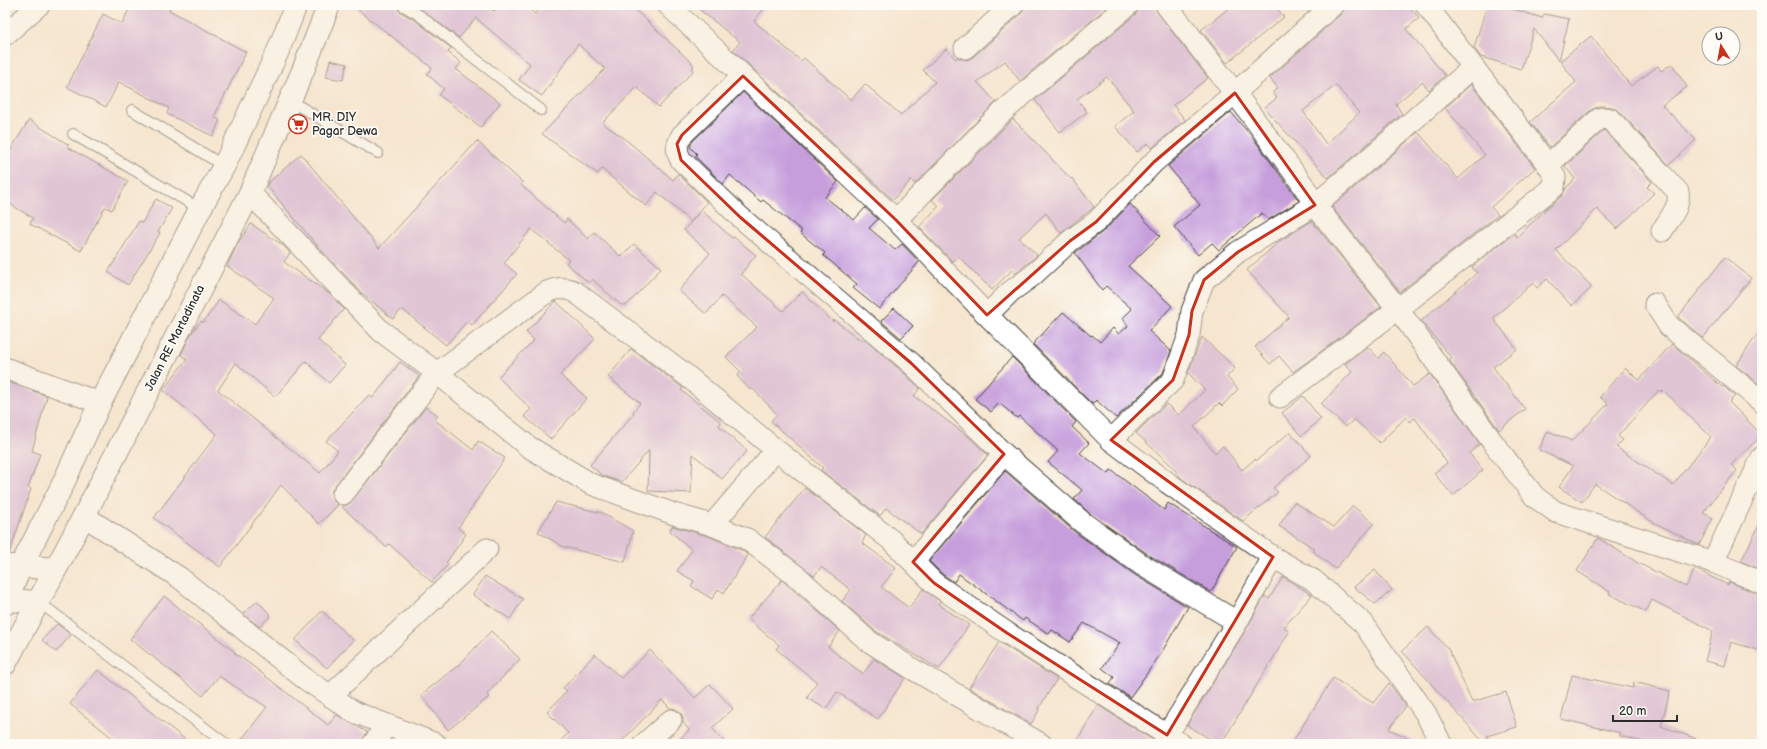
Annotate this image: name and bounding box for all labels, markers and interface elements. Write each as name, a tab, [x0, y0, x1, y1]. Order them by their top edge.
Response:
north arrow	[1701, 26, 1741, 66]
text: U	[1714, 30, 1724, 44]
place label: MR. DIY Pagar Dewa	[312, 110, 378, 139]
supermarket icon: MR. DIY Pagar Dewa	[287, 113, 309, 135]
street label: Jalan RE Martadinata	[142, 282, 208, 394]
scale bar	[1613, 697, 1677, 723]
text: 20 m	[1619, 704, 1646, 719]

